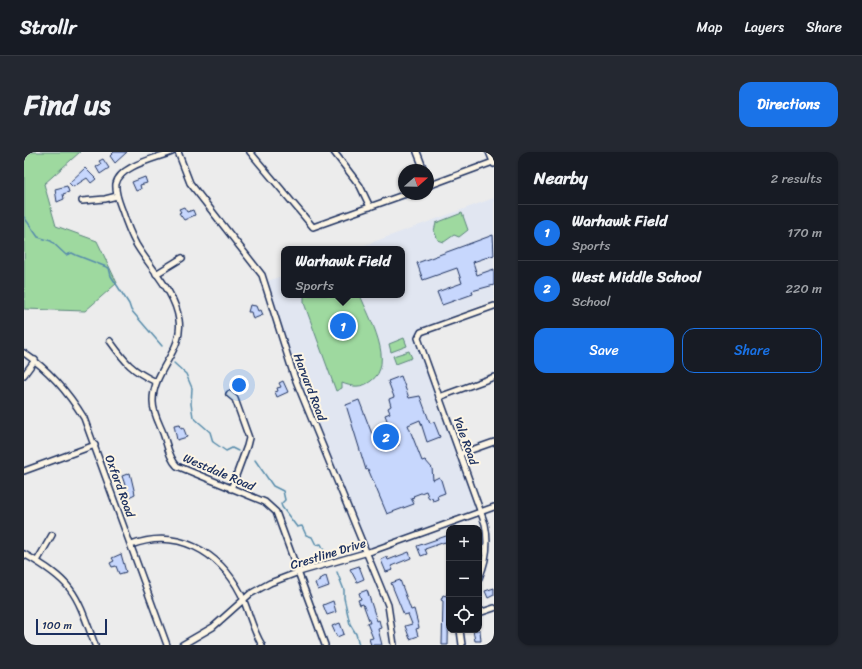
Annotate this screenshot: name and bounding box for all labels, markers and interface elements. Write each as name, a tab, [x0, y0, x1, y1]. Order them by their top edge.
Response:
text: Strollr	[20, 11, 76, 44]
text: Map	[697, 15, 722, 40]
text: Layers	[744, 15, 784, 40]
text: Share	[806, 15, 842, 40]
text: Find us	[24, 80, 111, 129]
button: Directions	[739, 82, 838, 127]
text: Nearby	[534, 163, 588, 193]
north arrow	[398, 164, 434, 200]
text: 2 results	[771, 167, 822, 190]
text: Warhawk Field	[572, 208, 667, 234]
text: 1	[544, 221, 550, 244]
text: 170 m	[787, 221, 822, 244]
text: Sports	[572, 234, 610, 257]
popup	[281, 246, 405, 298]
text: Warhawk Field	[295, 248, 391, 274]
text: West Middle School	[572, 264, 701, 290]
text: Sports	[295, 274, 334, 297]
text: 2	[543, 277, 551, 300]
text: 220 m	[785, 277, 822, 300]
text: School	[572, 290, 610, 313]
pin: 1	[330, 311, 356, 341]
button: Save	[534, 328, 674, 373]
button: Share	[682, 328, 822, 373]
street label: Harvard Road	[287, 350, 333, 425]
your location	[229, 375, 249, 395]
street label: Yale Road	[447, 414, 485, 469]
pin: 2	[373, 422, 399, 452]
street label: Westdale Road	[179, 447, 259, 497]
street label: Oxford Road	[98, 452, 142, 521]
map controls	[446, 525, 482, 633]
button: +	[446, 525, 482, 561]
street label: Crestline Drive	[287, 532, 369, 576]
button: −	[446, 561, 482, 597]
button: locate	[446, 597, 482, 633]
text: 100 m	[42, 616, 72, 635]
scale bar	[36, 617, 107, 636]

